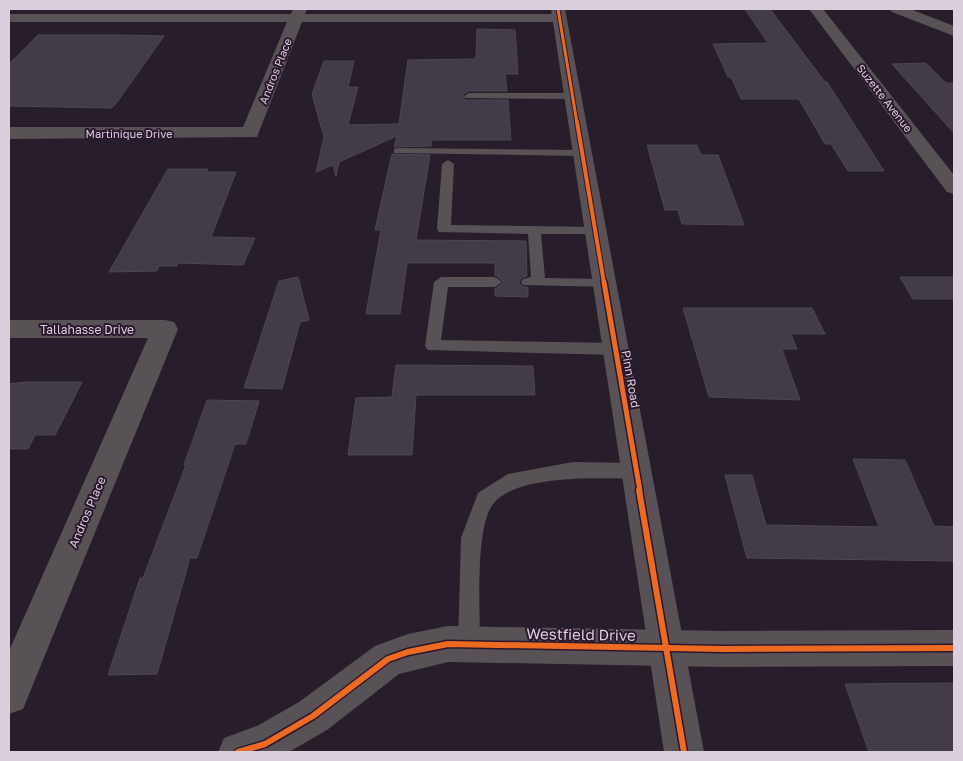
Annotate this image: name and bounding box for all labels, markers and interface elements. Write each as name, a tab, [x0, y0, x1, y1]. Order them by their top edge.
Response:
street label: Andros Place	[256, 36, 294, 106]
street label: Suzette Avenue	[855, 62, 915, 134]
street label: Martinique Drive	[85, 127, 173, 140]
street label: Tallahasse Drive	[40, 322, 134, 337]
street label: Pinn Road	[619, 349, 643, 409]
street label: Andros Place	[65, 474, 109, 550]
street label: Westfield Drive	[526, 624, 636, 644]

